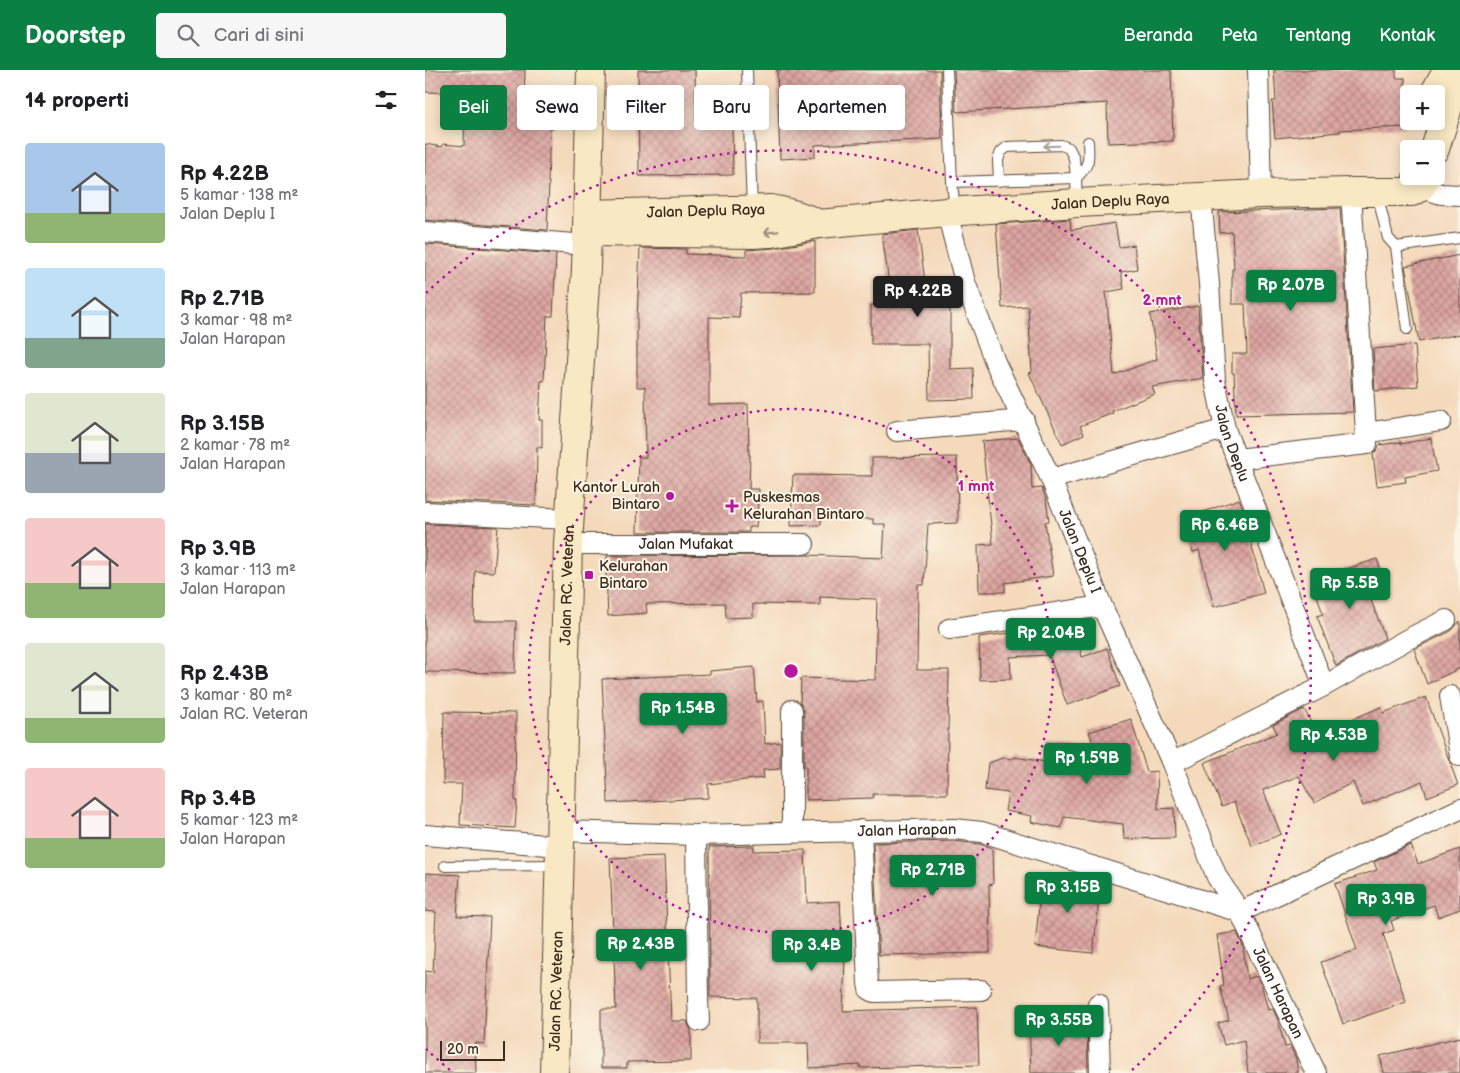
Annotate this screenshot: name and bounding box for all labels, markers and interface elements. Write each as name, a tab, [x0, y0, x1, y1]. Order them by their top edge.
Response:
search box	[156, 13, 506, 58]
text: Doorstep	[25, 21, 126, 50]
icon: search	[174, 21, 202, 49]
text: Cari di sini	[214, 24, 304, 47]
text: Beranda	[1123, 25, 1193, 46]
text: Peta	[1221, 25, 1258, 46]
text: Tentang	[1286, 25, 1351, 46]
text: Kontak	[1379, 25, 1435, 46]
chip: Beli	[440, 85, 507, 130]
chip: Sewa	[517, 85, 597, 130]
chip: Filter	[607, 85, 684, 130]
chip: Baru	[694, 85, 769, 130]
chip: Apartemen	[779, 85, 905, 130]
map controls	[1400, 85, 1445, 185]
button: +	[1400, 85, 1445, 130]
icon: filters	[372, 86, 400, 114]
text: 14 properti	[25, 88, 129, 113]
button: −	[1400, 140, 1445, 185]
one-way arrow	[1044, 141, 1060, 150]
text: Rp 4.22B	[180, 161, 269, 186]
icon: home	[65, 163, 125, 223]
text: 5 kamar · 138 m²	[180, 186, 298, 205]
street label: Jalan Deplu Raya	[1050, 189, 1170, 215]
street label: Jalan Deplu Raya	[646, 200, 765, 222]
text: Jalan Deplu I	[180, 205, 275, 224]
one-way arrow	[764, 227, 780, 237]
pin: Rp 2.07B	[1239, 270, 1343, 312]
pin: Rp 4.22B	[866, 276, 970, 318]
text: Rp 2.07B	[1257, 276, 1325, 295]
text: Rp 4.22B	[884, 282, 952, 301]
text: Rp 2.71B	[180, 286, 265, 311]
icon: home	[65, 288, 125, 348]
text: 2 mnt	[1142, 291, 1182, 310]
text: 3 kamar · 98 m²	[180, 311, 292, 330]
text: Jalan Harapan	[180, 330, 286, 349]
street label: Jalan Deplu	[1210, 403, 1253, 485]
text: Rp 3.15B	[180, 411, 265, 436]
icon: home	[65, 413, 125, 473]
text: 2 kamar · 78 m²	[180, 436, 290, 455]
text: Jalan Harapan	[180, 455, 286, 474]
text: 1 mnt	[958, 477, 994, 496]
place label: Kantor Lurah Bintaro	[573, 478, 660, 514]
place label: Puskesmas Kelurahan Bintaro	[743, 488, 865, 524]
marker: Kantor Lurah Bintaro	[664, 490, 676, 502]
marker: Puskesmas Kelurahan Bintaro	[725, 499, 739, 513]
street label: Jalan Deplu I	[1054, 506, 1105, 596]
pin: Rp 6.46B	[1173, 510, 1277, 552]
text: Rp 6.46B	[1191, 516, 1259, 535]
street label: Jalan RC. Veteran	[556, 525, 579, 646]
street label: Jalan Mufakat	[639, 535, 734, 554]
text: Rp 3.9B	[180, 536, 256, 561]
icon: home	[65, 538, 125, 598]
place label: Kelurahan Bintaro	[599, 557, 668, 593]
text: 3 kamar · 113 m²	[180, 561, 296, 580]
pin: Rp 5.5B	[1304, 568, 1396, 610]
marker: Kelurahan Bintaro	[583, 569, 595, 581]
text: Rp 5.5B	[1321, 574, 1379, 593]
text: Jalan Harapan	[180, 580, 286, 599]
pin: Rp 2.04B	[999, 618, 1103, 660]
text: Rp 2.04B	[1017, 624, 1085, 643]
text: Rp 2.43B	[180, 661, 269, 686]
centre of rings	[782, 662, 800, 680]
icon: home	[65, 663, 125, 723]
text: 3 kamar · 80 m²	[180, 686, 292, 705]
pin: Rp 1.54B	[631, 692, 735, 735]
text: Rp 1.54B	[651, 699, 715, 718]
text: Jalan RC. Veteran	[180, 705, 308, 724]
pin: Rp 4.53B	[1282, 720, 1386, 762]
text: Rp 4.53B	[1300, 726, 1368, 745]
pin: Rp 1.59B	[1035, 742, 1139, 785]
text: Rp 1.59B	[1055, 749, 1119, 768]
text: Rp 3.4B	[180, 786, 256, 811]
icon: home	[65, 788, 125, 848]
text: 5 kamar · 123 m²	[180, 811, 298, 830]
street label: Jalan Harapan	[857, 820, 957, 841]
text: Jalan Harapan	[180, 830, 286, 849]
pin: Rp 2.71B	[881, 854, 985, 897]
text: Rp 2.71B	[901, 861, 965, 880]
pin: Rp 3.15B	[1016, 872, 1120, 914]
text: Rp 3.15B	[1036, 878, 1100, 897]
pin: Rp 3.9B	[1340, 884, 1432, 926]
text: Rp 3.9B	[1357, 890, 1415, 909]
pin: Rp 2.43B	[589, 928, 693, 971]
pin: Rp 3.4B	[766, 930, 858, 972]
street label: Jalan RC. Veteran	[546, 931, 568, 1051]
text: Rp 2.43B	[607, 935, 675, 954]
text: Rp 3.4B	[783, 936, 841, 955]
street label: Jalan Harapan	[1248, 944, 1307, 1042]
pin: Rp 3.55B	[1007, 1004, 1111, 1047]
text: Rp 3.55B	[1025, 1011, 1093, 1030]
scale bar	[440, 1038, 505, 1061]
text: 20 m	[447, 1041, 479, 1058]

